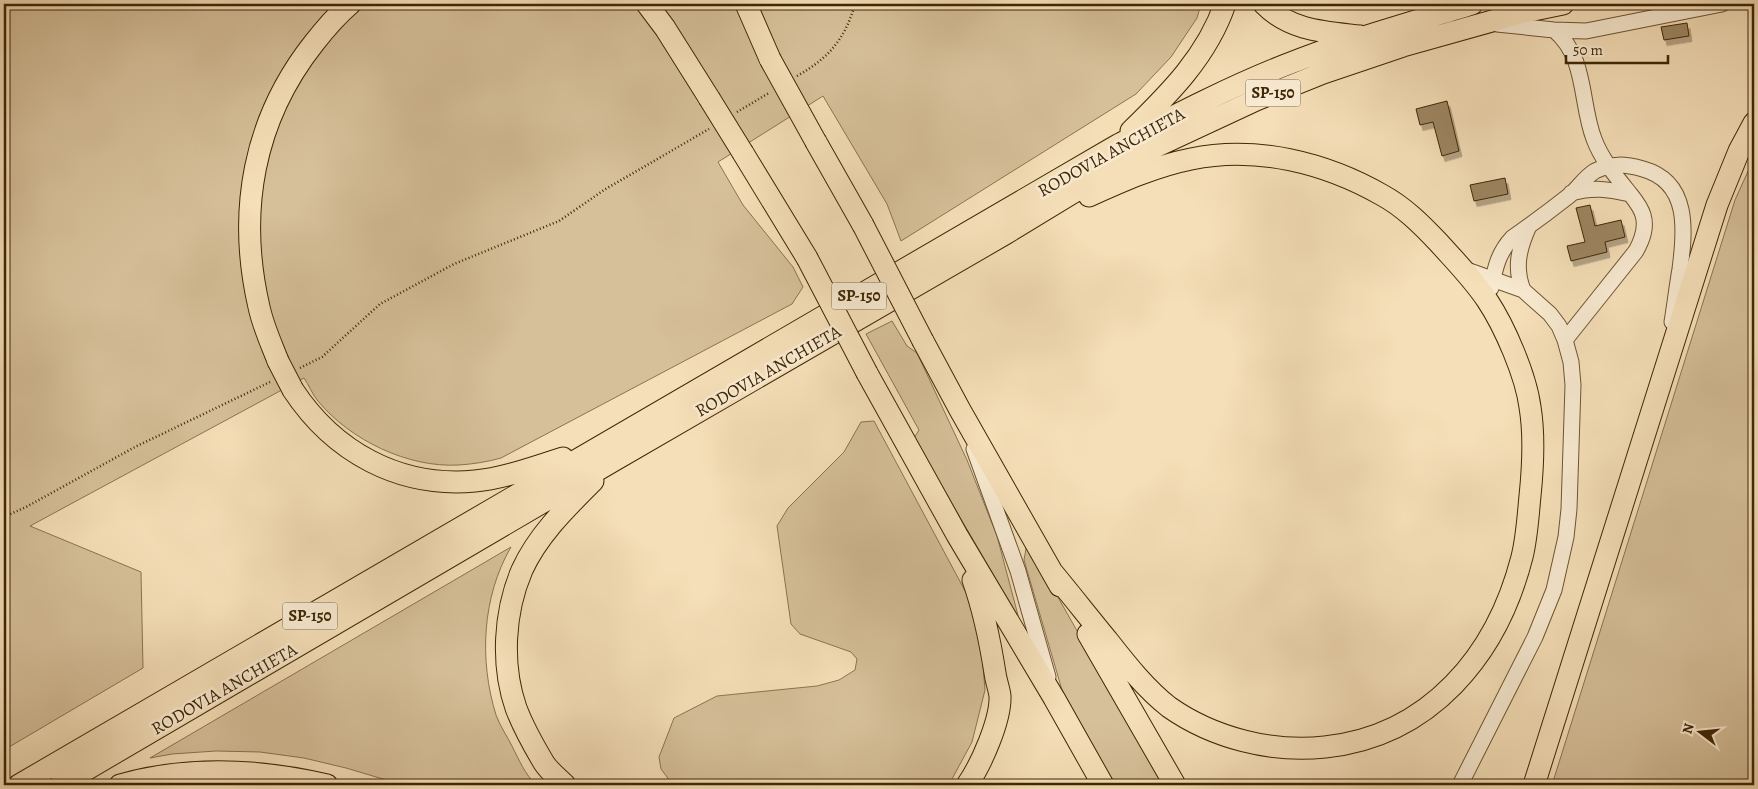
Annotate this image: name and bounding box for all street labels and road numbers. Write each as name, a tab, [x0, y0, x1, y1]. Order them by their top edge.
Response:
road number: SP-150	[1246, 80, 1300, 106]
street label: RODOVIA ANCHIETA	[1033, 101, 1189, 202]
road number: SP-150	[832, 282, 886, 310]
street label: RODOVIA ANCHIETA	[691, 319, 846, 423]
road number: SP-150	[282, 602, 338, 630]
street label: RODOVIA ANCHIETA	[147, 637, 302, 741]

